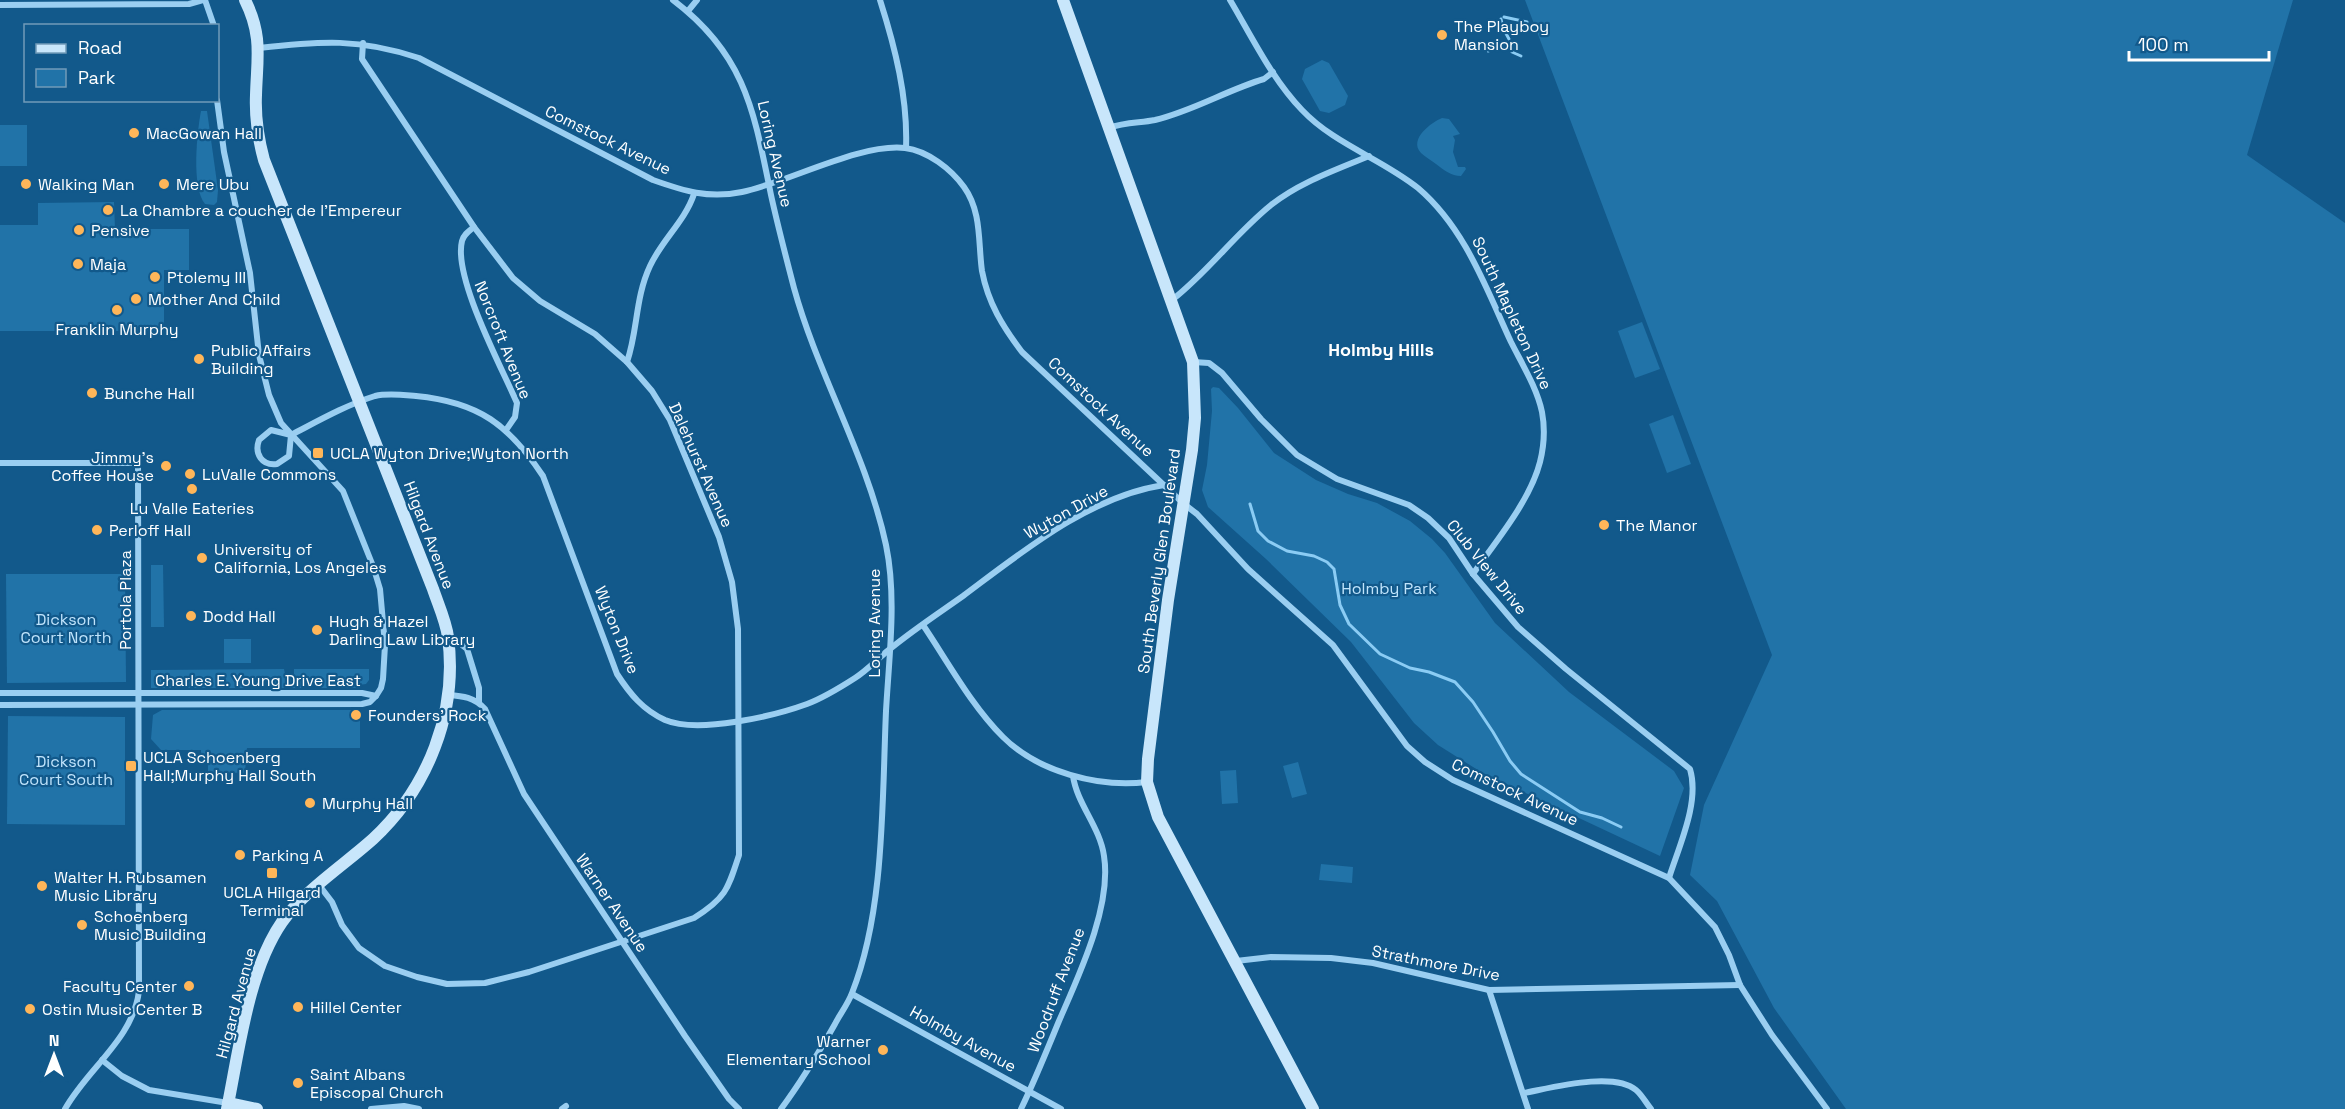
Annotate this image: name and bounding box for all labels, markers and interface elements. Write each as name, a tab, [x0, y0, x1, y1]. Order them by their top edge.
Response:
place label: The Playboy Mansion	[1454, 16, 1549, 55]
legend	[24, 24, 219, 102]
scale bar	[2129, 24, 2268, 62]
marker: The Playboy Mansion	[1435, 28, 1449, 42]
text: 100 m	[2138, 33, 2189, 56]
text: Road	[78, 36, 122, 59]
text: Park	[78, 66, 116, 89]
street label: Loring Avenue	[753, 99, 797, 209]
street label: Comstock Avenue	[542, 100, 674, 180]
place label: MacGowan Hall	[146, 123, 262, 144]
marker: MacGowan Hall	[127, 126, 141, 140]
place label: Walking Man	[38, 174, 135, 195]
place label: Mere Ubu	[176, 174, 249, 195]
marker: Walking Man	[19, 177, 33, 191]
marker: Mere Ubu	[157, 177, 171, 191]
place label: La Chambre a coucher de l'Empereur	[120, 200, 402, 221]
marker: La Chambre a coucher de l'Empereur	[101, 203, 115, 217]
place label: Pensive	[91, 220, 150, 241]
marker: Pensive	[72, 223, 86, 237]
street label: South Mapleton Drive	[1467, 233, 1557, 393]
place label: Maja	[90, 254, 126, 275]
marker: Maja	[71, 257, 85, 271]
place label: Ptolemy III	[167, 267, 246, 288]
marker: Ptolemy III	[148, 270, 162, 284]
street label: Norcroft Avenue	[470, 278, 536, 402]
place label: Mother And Child	[148, 289, 281, 310]
marker: Mother And Child	[129, 292, 143, 306]
marker: Franklin Murphy	[110, 303, 124, 317]
place label: Franklin Murphy	[55, 319, 179, 340]
district label: Holmby Hills	[1328, 338, 1434, 361]
place label: Public Affairs Building	[211, 340, 311, 379]
marker: Public Affairs Building	[192, 352, 206, 366]
street label: Comstock Avenue	[1043, 352, 1159, 462]
place label: Bunche Hall	[104, 383, 195, 404]
marker: Bunche Hall	[85, 386, 99, 400]
street label: Dalehurst Avenue	[664, 399, 738, 531]
place label: UCLA Wyton Drive;Wyton North	[330, 443, 569, 464]
marker: UCLA Wyton Drive;Wyton North	[311, 446, 325, 460]
place label: Jimmy's Coffee House	[51, 447, 154, 486]
street label: South Beverly Glen Boulevard	[1133, 447, 1185, 675]
marker: Jimmy's Coffee House	[159, 459, 173, 473]
place label: LuValle Commons	[202, 464, 336, 485]
marker: LuValle Commons	[183, 467, 197, 481]
street label: Hilgard Avenue	[399, 478, 459, 592]
street label: Wyton Drive	[1020, 480, 1112, 544]
marker: Lu Valle Eateries	[185, 482, 199, 496]
place label: Lu Valle Eateries	[130, 498, 254, 519]
street label: Club View Drive	[1442, 515, 1532, 619]
place label: The Manor	[1616, 515, 1698, 536]
marker: The Manor	[1597, 518, 1611, 532]
place label: Perloff Hall	[109, 520, 191, 541]
marker: Perloff Hall	[90, 523, 104, 537]
place label: University of California, Los Angeles	[214, 539, 387, 578]
street label: Portola Plaza	[115, 550, 136, 650]
marker: University of California, Los Angeles	[195, 551, 209, 565]
street label: Loring Avenue	[864, 568, 885, 678]
park label: Holmby Park	[1341, 578, 1437, 599]
street label: Wyton Drive	[590, 583, 644, 677]
place label: Dodd Hall	[203, 606, 276, 627]
park label: Dickson Court North	[20, 609, 112, 648]
marker: Dodd Hall	[184, 609, 198, 623]
place label: Hugh & Hazel Darling Law Library	[329, 611, 475, 650]
marker: Hugh & Hazel Darling Law Library	[310, 623, 324, 637]
street label: Charles E. Young Drive East	[155, 670, 361, 691]
place label: Founders' Rock	[368, 705, 487, 726]
marker: Founders' Rock	[349, 708, 363, 722]
place label: UCLA Schoenberg Hall;Murphy Hall South	[143, 747, 316, 786]
park label: Dickson Court South	[19, 751, 113, 790]
street label: Comstock Avenue	[1448, 753, 1582, 831]
marker: UCLA Schoenberg Hall;Murphy Hall South	[124, 759, 138, 773]
place label: Murphy Hall	[322, 793, 413, 814]
marker: Murphy Hall	[303, 796, 317, 810]
place label: Parking A	[252, 845, 323, 866]
marker: Parking A	[233, 848, 247, 862]
street label: Warner Avenue	[571, 850, 653, 956]
marker: UCLA Hilgard Terminal	[265, 866, 279, 880]
place label: Walter H. Rubsamen Music Library	[54, 867, 207, 906]
marker: Walter H. Rubsamen Music Library	[35, 879, 49, 893]
place label: UCLA Hilgard Terminal	[223, 882, 321, 921]
place label: Schoenberg Music Building	[94, 906, 206, 945]
marker: Schoenberg Music Building	[75, 918, 89, 932]
street label: Woodruff Avenue	[1022, 924, 1090, 1056]
street label: Strathmore Drive	[1370, 940, 1502, 986]
street label: Hilgard Avenue	[211, 945, 261, 1061]
place label: Faculty Center	[63, 976, 177, 997]
marker: Faculty Center	[182, 979, 196, 993]
place label: Hillel Center	[310, 997, 402, 1018]
place label: Ostin Music Center B	[42, 999, 202, 1020]
marker: Hillel Center	[291, 1000, 305, 1014]
street label: Holmby Avenue	[906, 1001, 1020, 1077]
marker: Ostin Music Center B	[23, 1002, 37, 1016]
north arrow	[24, 1025, 84, 1085]
text: N	[49, 1030, 59, 1051]
place label: Warner Elementary School	[726, 1031, 871, 1070]
marker: Warner Elementary School	[876, 1043, 890, 1057]
place label: Saint Albans Episcopal Church	[310, 1064, 444, 1103]
marker: Saint Albans Episcopal Church	[291, 1076, 305, 1090]

